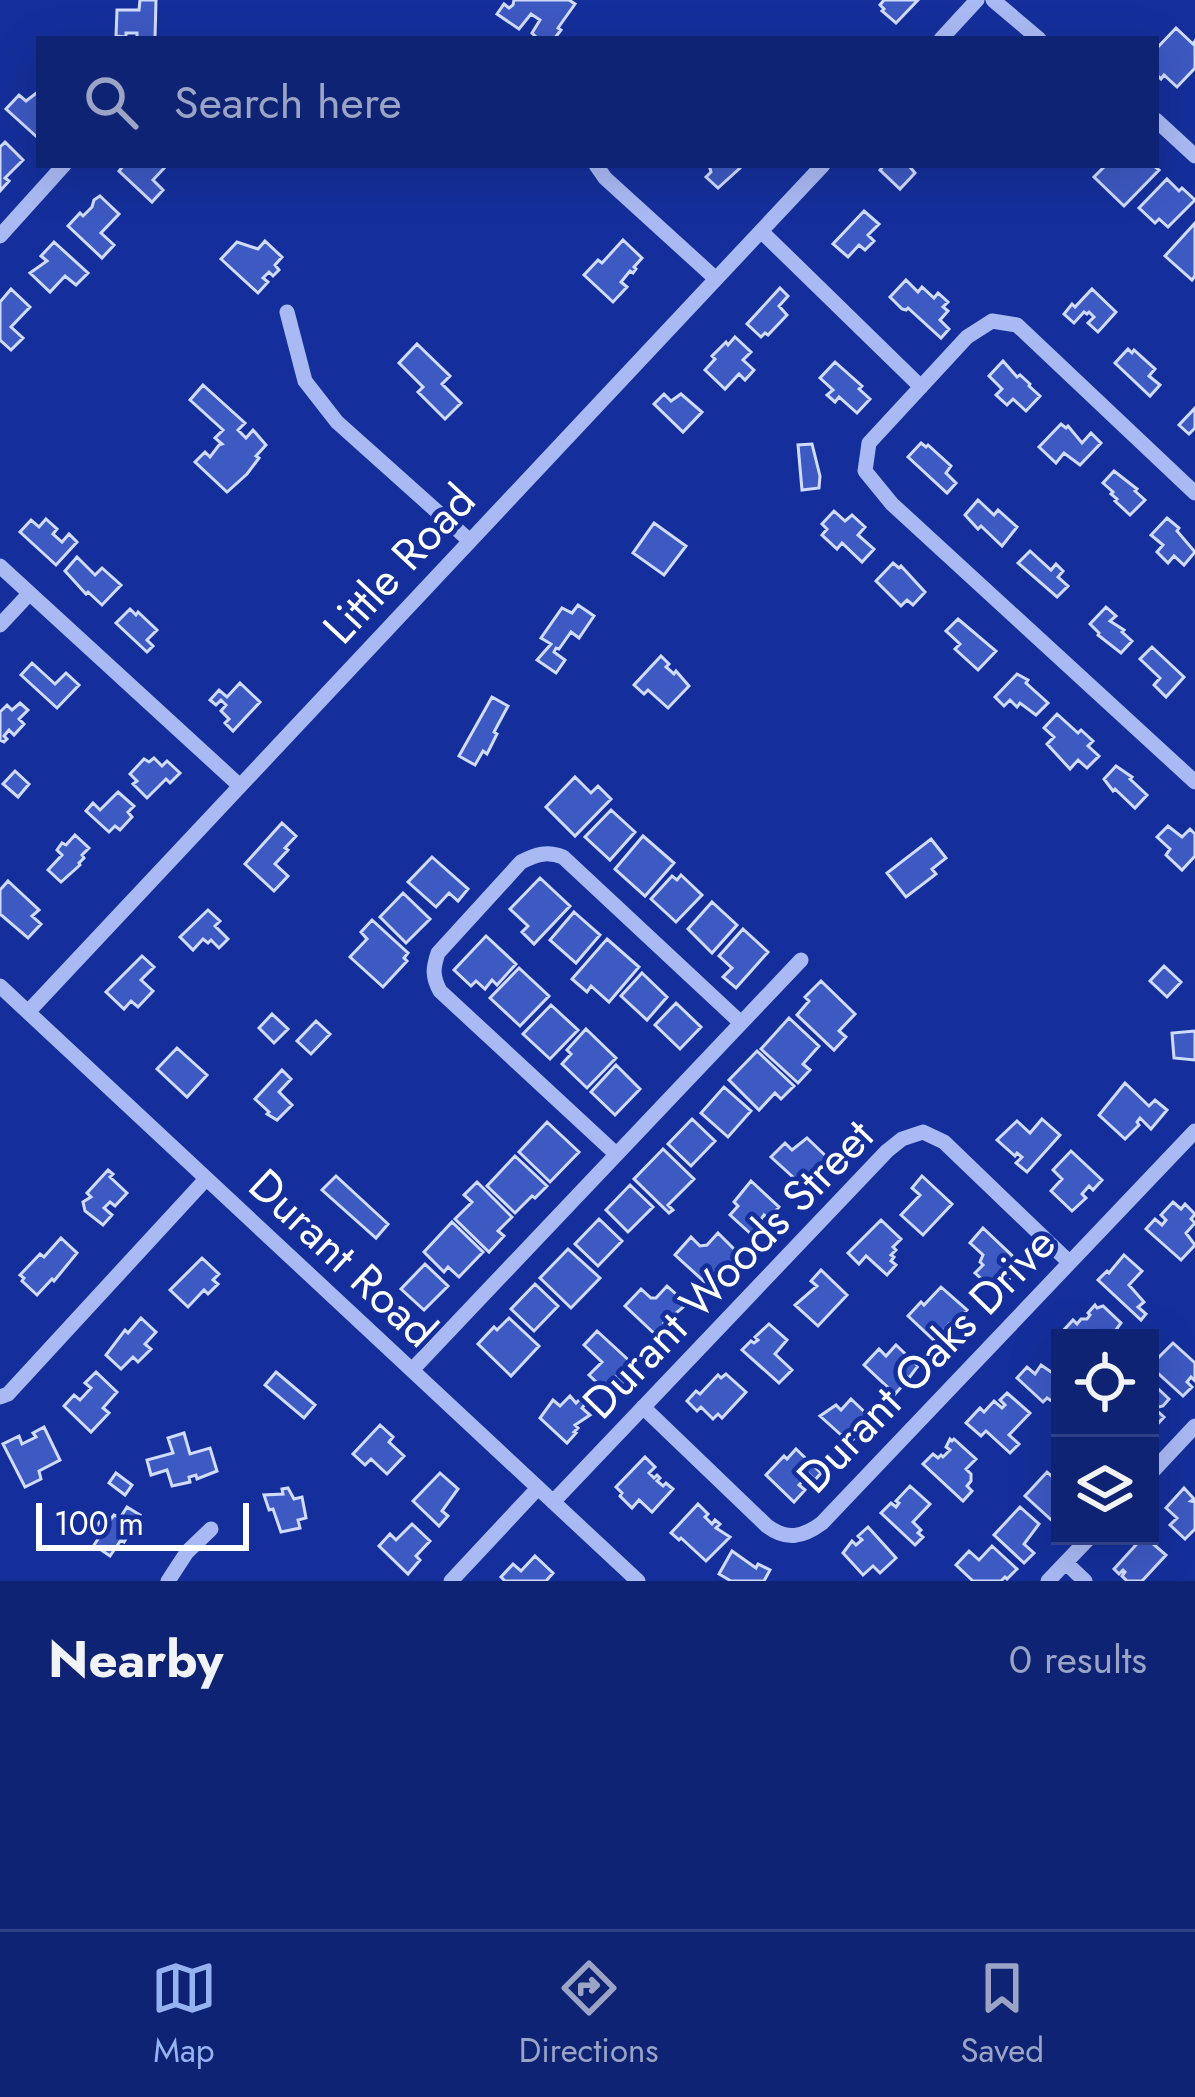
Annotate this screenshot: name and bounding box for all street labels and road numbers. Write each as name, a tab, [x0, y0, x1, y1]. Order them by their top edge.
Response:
street label: Little Road	[308, 470, 490, 658]
street label: Durant Woods Street	[568, 1105, 888, 1433]
street label: Durant Road	[234, 1154, 452, 1362]
street label: Durant Oaks Drive	[782, 1212, 1070, 1508]

